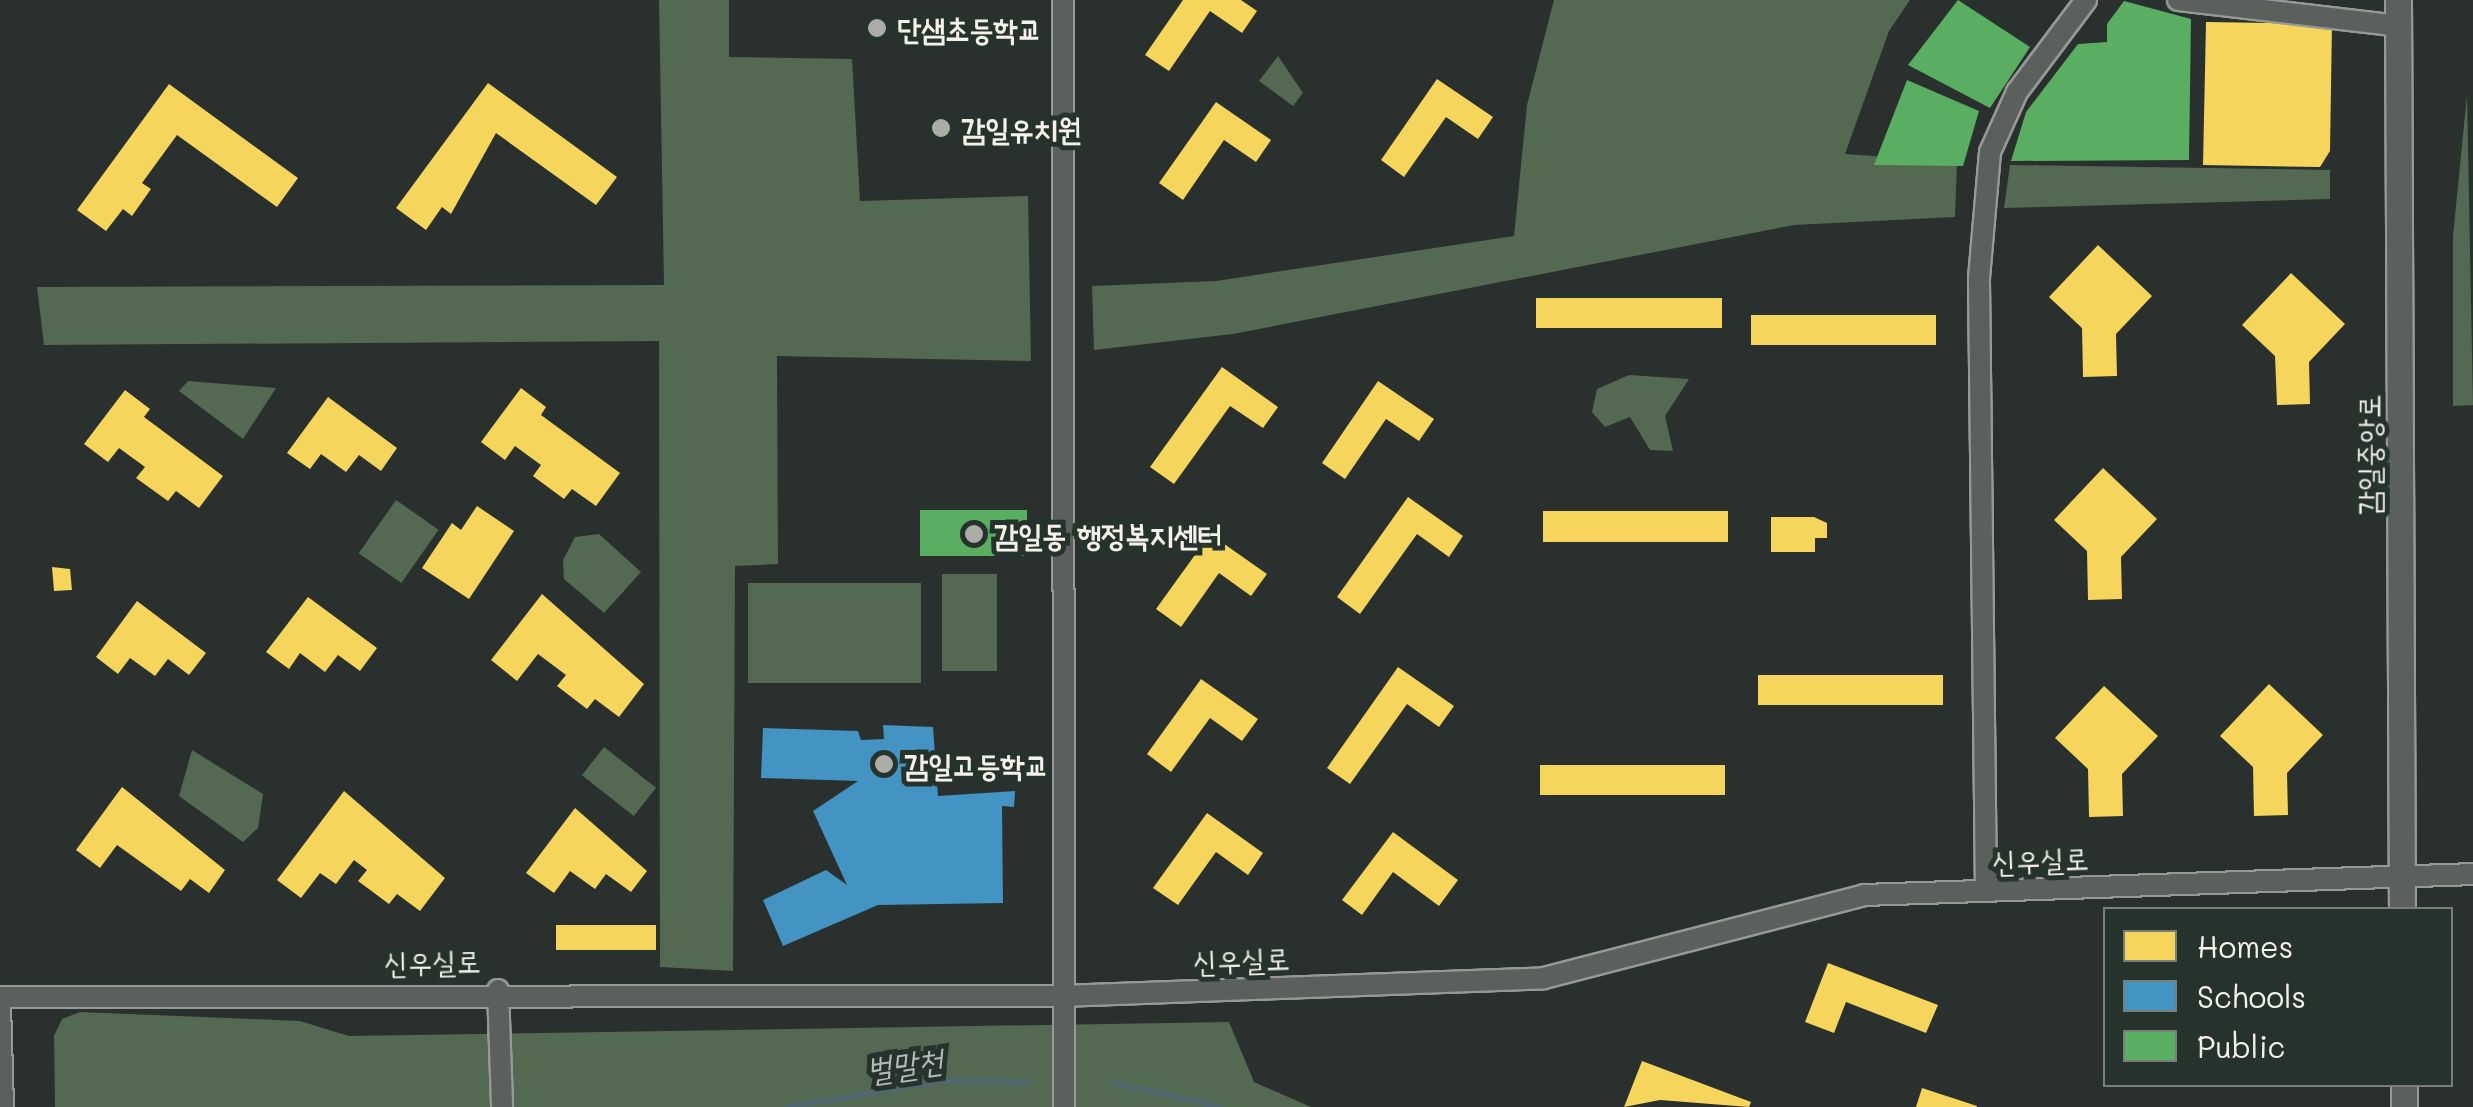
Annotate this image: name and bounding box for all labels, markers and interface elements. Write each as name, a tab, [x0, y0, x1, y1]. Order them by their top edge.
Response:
place label: 단샘초등학교	[897, 10, 1042, 46]
marker: 단샘초등학교	[866, 17, 888, 39]
place label: 감일유치원	[961, 110, 1082, 146]
marker: 감일유치원	[930, 117, 952, 139]
street label: 감일중앙로	[2350, 395, 2386, 515]
place label: 감일동 행정복지센터	[994, 516, 1222, 552]
marker: 감일동 행정복지센터	[963, 523, 985, 545]
place label: 감일고등학교	[904, 746, 1049, 782]
marker: 감일고등학교	[873, 753, 895, 775]
street label: 신우실로	[1991, 839, 2089, 879]
legend	[2103, 907, 2453, 1087]
text: Homes	[2197, 926, 2293, 966]
street label: 신우실로	[1192, 939, 1290, 979]
street label: 신우실로	[383, 942, 481, 980]
text: Schools	[2197, 976, 2306, 1016]
text: Public	[2197, 1026, 2285, 1066]
water label: 벌말천	[863, 1040, 945, 1088]

